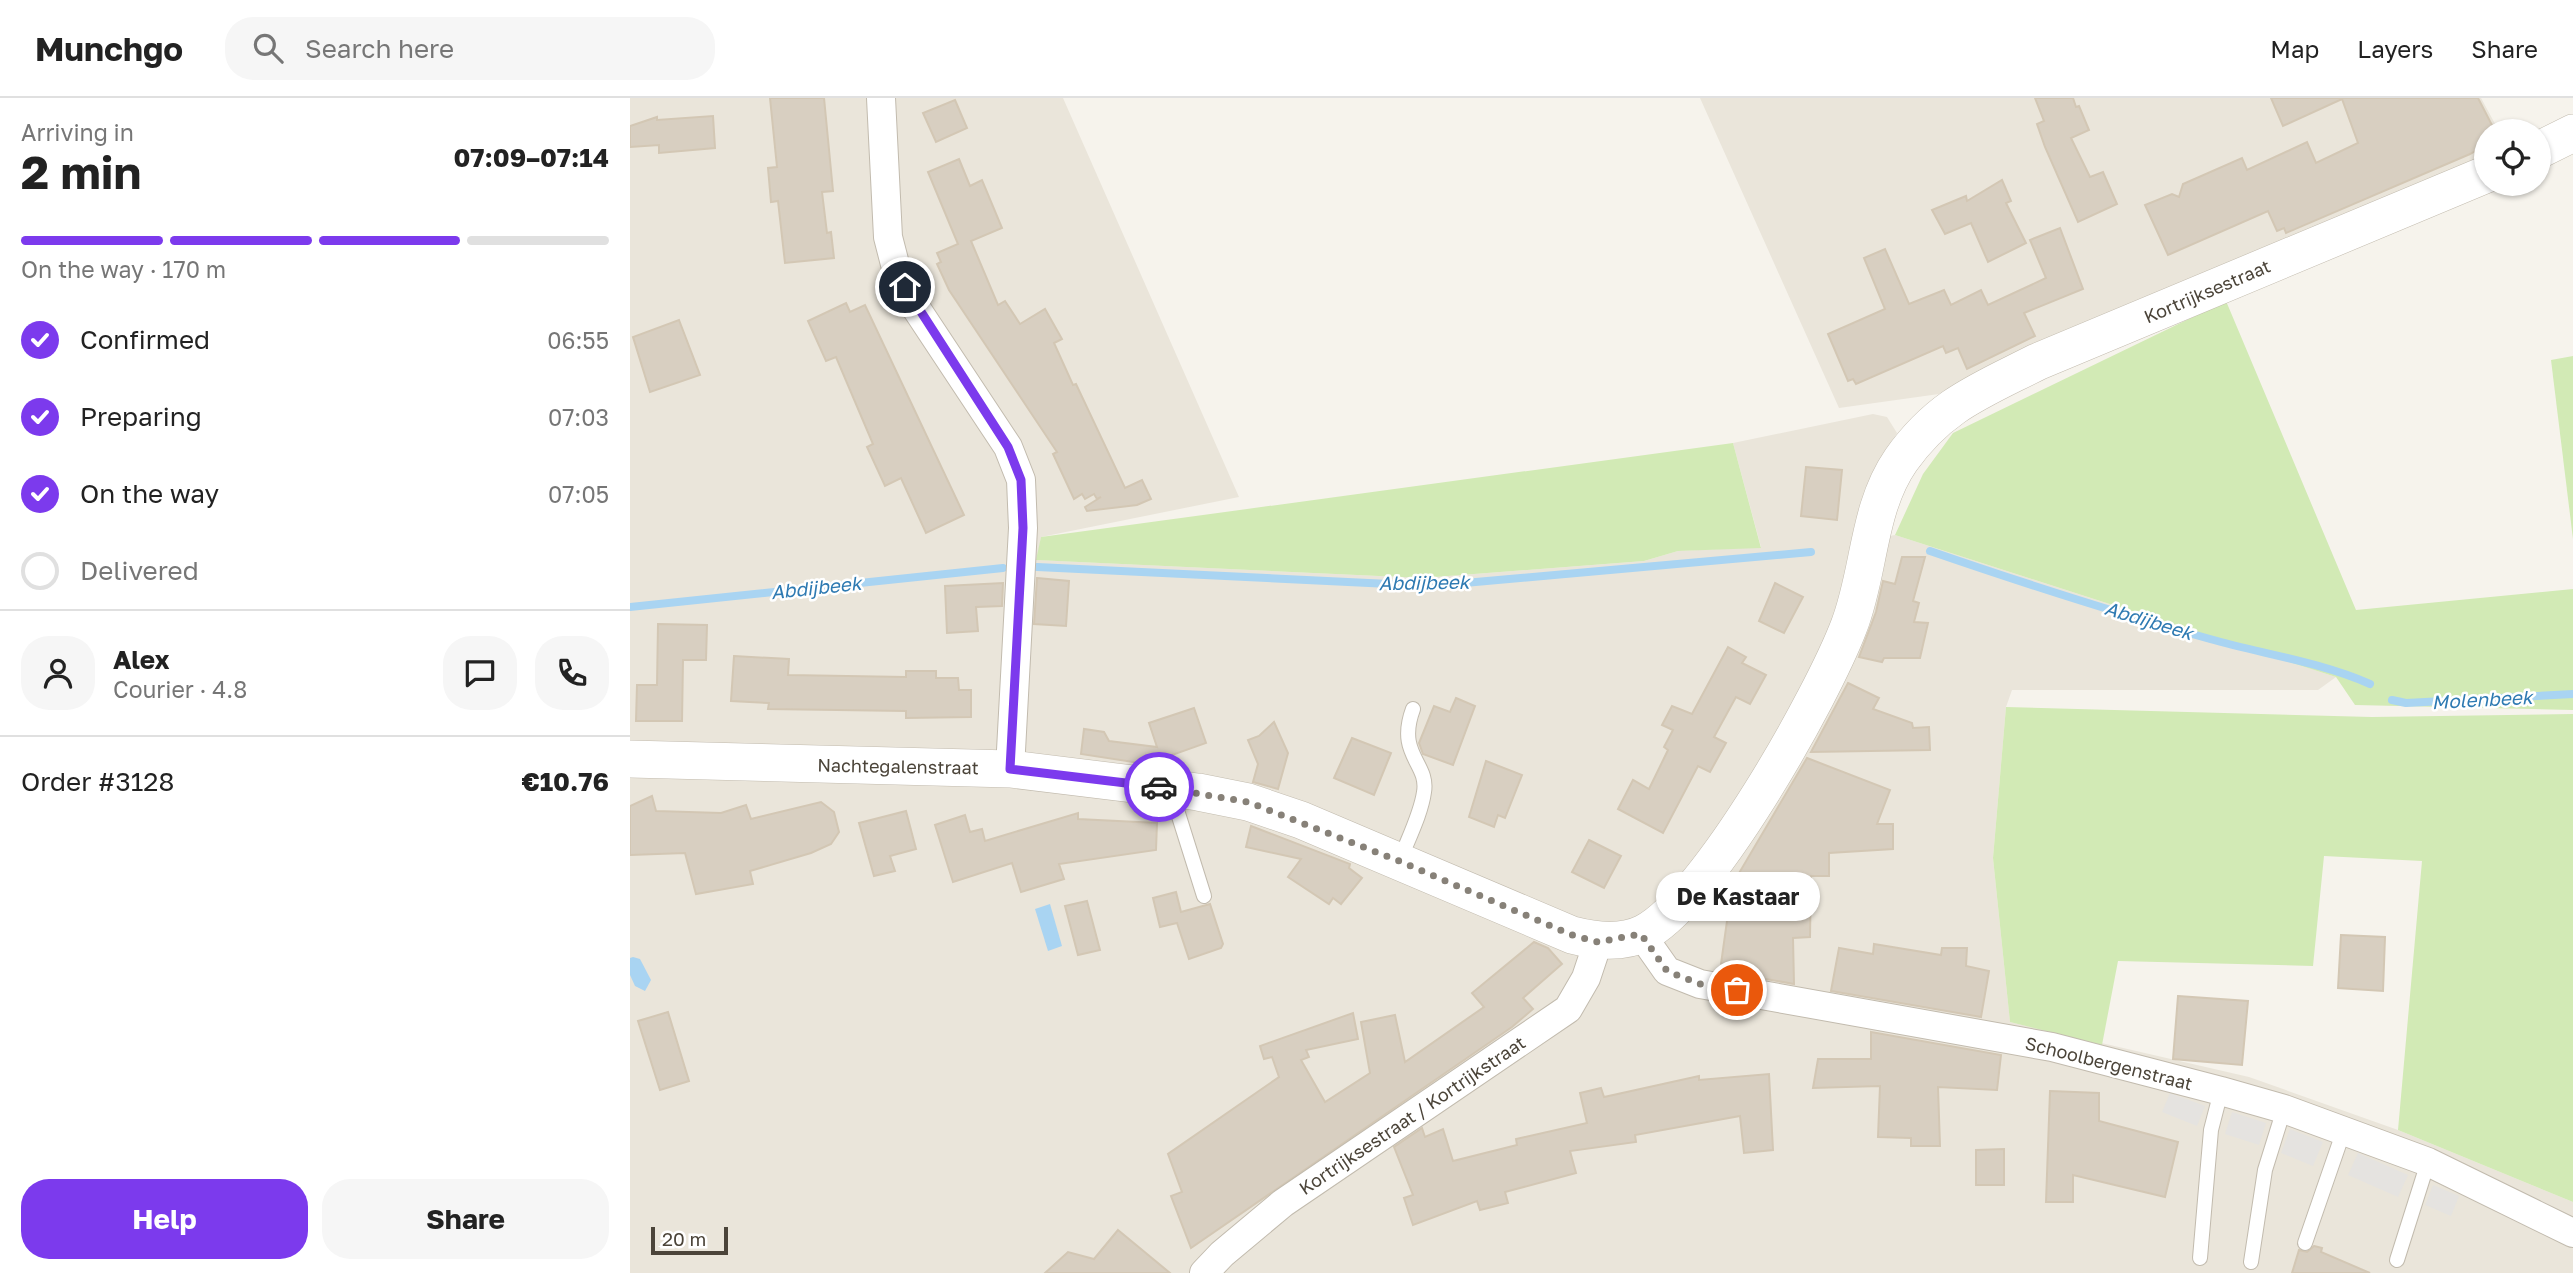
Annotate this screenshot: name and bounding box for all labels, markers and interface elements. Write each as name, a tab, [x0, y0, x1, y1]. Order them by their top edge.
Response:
search box	[225, 17, 715, 80]
text: Munchgo	[35, 29, 183, 68]
icon: search	[249, 29, 287, 67]
text: Search here	[305, 33, 454, 64]
text: Map	[2270, 34, 2319, 63]
text: Layers	[2357, 34, 2433, 63]
text: Share	[2471, 34, 2538, 63]
text: Arriving in	[21, 118, 134, 146]
map controls	[2474, 119, 2551, 196]
button: locate	[2474, 119, 2551, 196]
text: 07:09–07:14	[453, 142, 609, 173]
text: 2 min	[21, 144, 141, 199]
street label: Kortrijksestraat	[2140, 254, 2274, 328]
text: On the way · 170 m	[21, 255, 226, 283]
pin	[875, 257, 935, 317]
icon: home	[886, 268, 924, 306]
icon: check	[21, 321, 59, 359]
text: Confirmed	[80, 324, 210, 355]
text: 06:55	[547, 326, 609, 354]
icon: check	[21, 398, 59, 436]
text: Preparing	[80, 401, 202, 432]
text: 07:03	[548, 403, 609, 431]
icon: check	[21, 475, 59, 513]
text: On the way	[80, 478, 219, 509]
text: 07:05	[548, 480, 609, 508]
text: Delivered	[80, 555, 199, 586]
water label: Abdijbeek	[1378, 570, 1472, 594]
water label: Abdijbeek	[770, 571, 865, 603]
water label: Abdijbeek	[2102, 596, 2198, 645]
button: person	[21, 636, 95, 710]
button: chat	[443, 636, 517, 710]
button: phone	[535, 636, 609, 710]
text: Alex	[113, 644, 170, 675]
text: Courier · 4.8	[113, 675, 247, 703]
water label: Molenbeek	[2431, 685, 2535, 713]
courier	[1124, 752, 1194, 822]
street label: Nachtegalenstraat	[817, 754, 979, 778]
text: Order #3128	[21, 766, 174, 797]
text: €10.76	[521, 766, 609, 797]
icon: car	[1140, 768, 1178, 806]
callout: De Kastaar	[1655, 871, 1819, 920]
text: De Kastaar	[1676, 882, 1800, 910]
pin	[1707, 960, 1767, 1020]
icon: bag	[1718, 971, 1756, 1009]
street label: Kortrijksestraat / Kortrijkstraat	[1295, 1031, 1529, 1199]
street label: Schoolbergenstraat	[2023, 1032, 2195, 1094]
button: Help	[21, 1179, 308, 1259]
button: Share	[322, 1179, 609, 1259]
scale bar	[651, 1224, 728, 1256]
text: 20 m	[662, 1227, 706, 1250]

